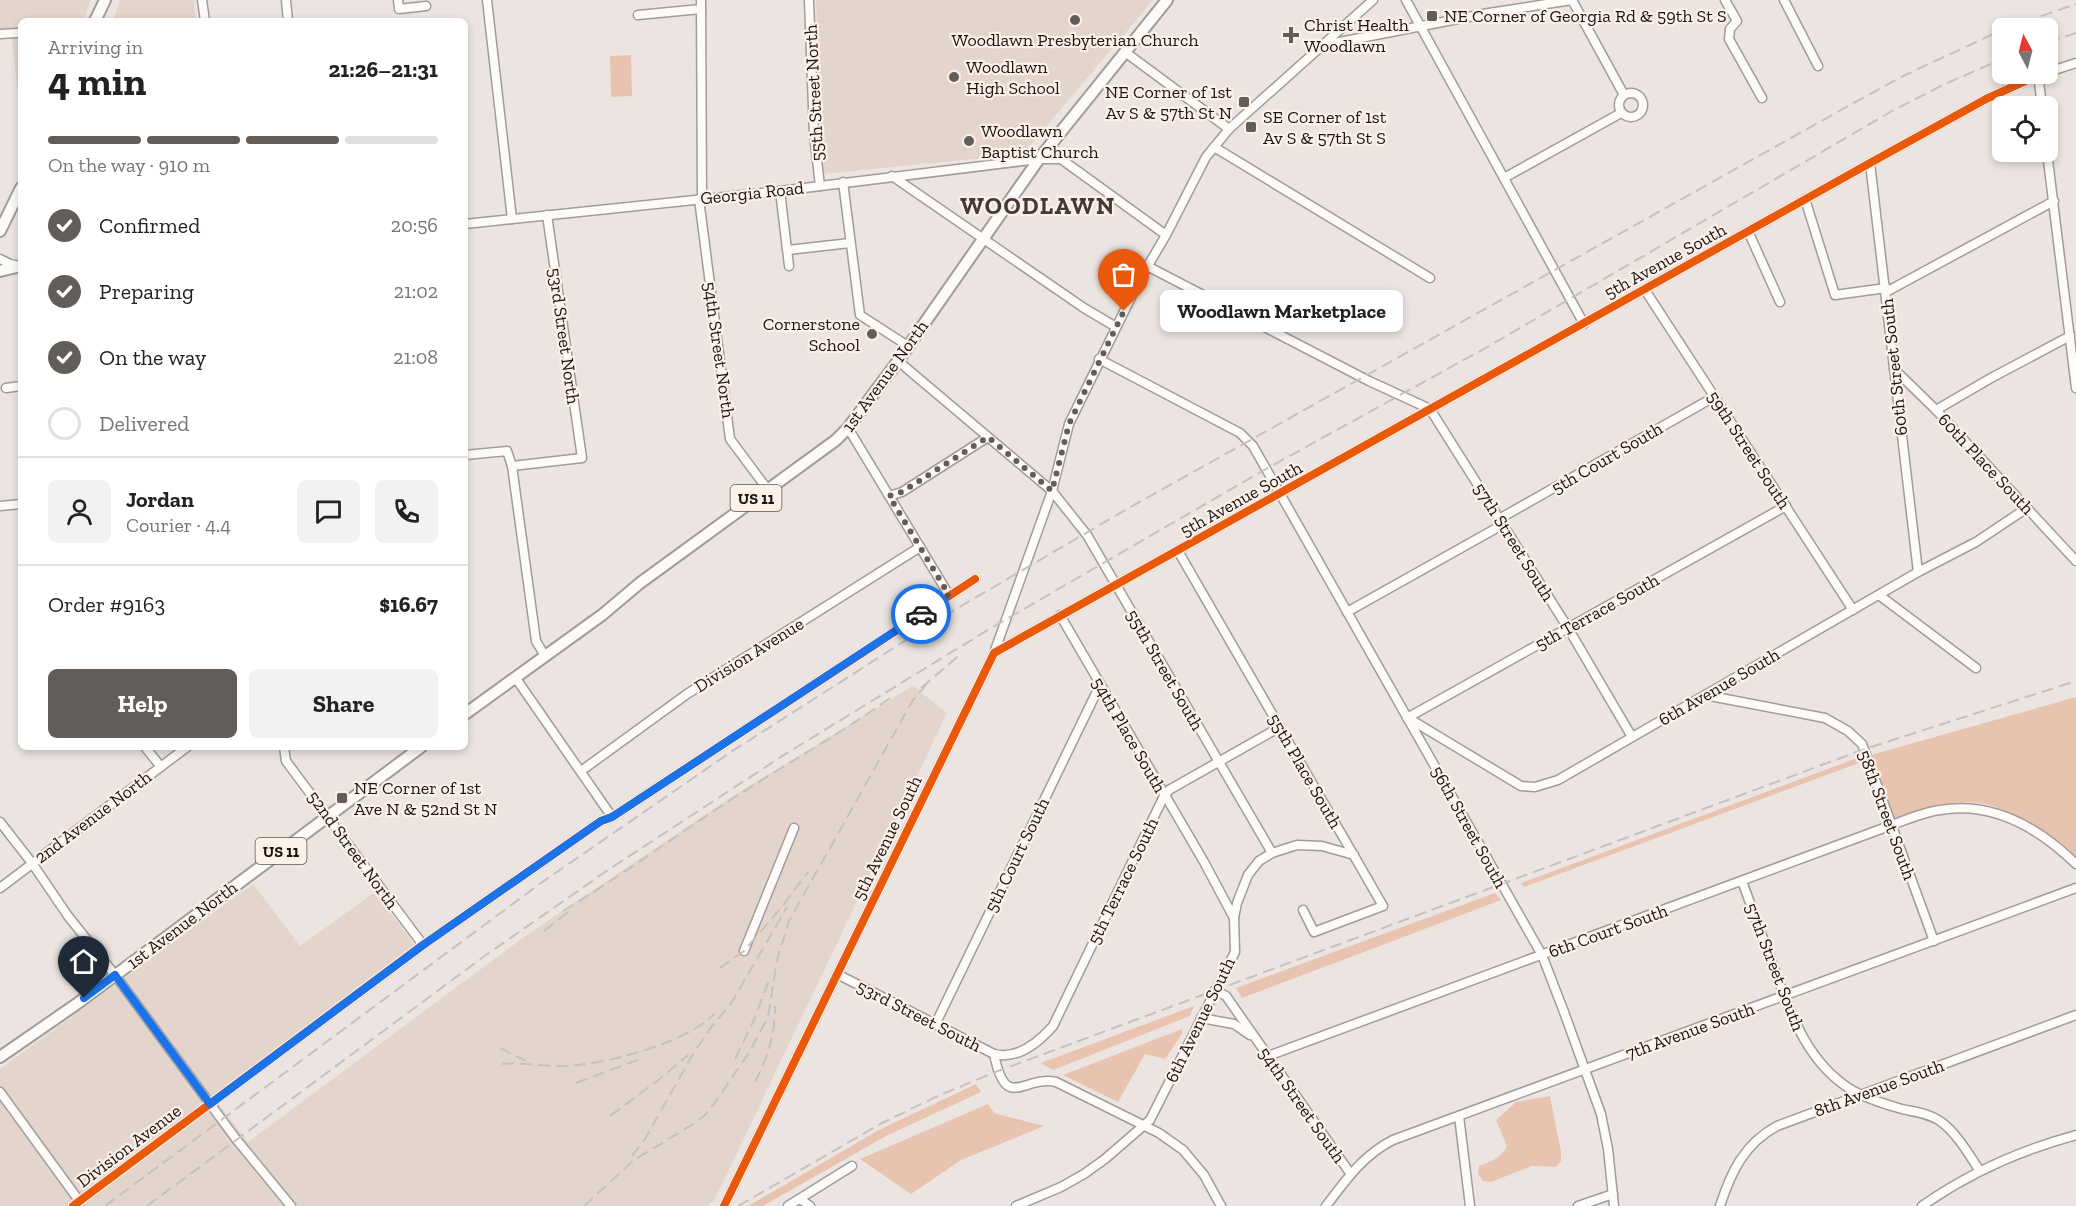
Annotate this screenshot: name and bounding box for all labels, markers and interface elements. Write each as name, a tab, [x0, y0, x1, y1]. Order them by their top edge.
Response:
place label: NE Corner of Georgia Rd & 59th St S	[1444, 5, 1727, 27]
marker: NE Corner of Georgia Rd & 59th St S	[1425, 9, 1439, 23]
marker: Woodlawn Presbyterian Church	[1068, 13, 1082, 27]
place label: Christ Health Woodlawn	[1304, 14, 1409, 57]
north arrow	[1992, 18, 2058, 84]
map controls	[1992, 18, 2058, 162]
street label: 55th Street North	[799, 24, 829, 162]
marker: Christ Health Woodlawn	[1282, 26, 1300, 44]
place label: Woodlawn Presbyterian Church	[952, 29, 1199, 51]
text: Arriving in	[48, 35, 143, 59]
text: 21:26–21:31	[328, 56, 438, 83]
place label: Woodlawn High School	[966, 56, 1060, 99]
text: 4 min	[48, 58, 146, 105]
marker: Woodlawn High School	[947, 70, 961, 84]
place label: NE Corner of 1st Av S & 57th St N	[1105, 81, 1232, 124]
marker: NE Corner of 1st Av S & 57th St N	[1237, 95, 1251, 109]
button: locate	[1992, 96, 2058, 162]
place label: SE Corner of 1st Av S & 57th St S	[1263, 106, 1387, 149]
place label: Woodlawn Baptist Church	[981, 120, 1099, 163]
marker: SE Corner of 1st Av S & 57th St S	[1244, 120, 1258, 134]
marker: Woodlawn Baptist Church	[962, 134, 976, 148]
text: On the way · 910 m	[48, 153, 210, 177]
street label: Georgia Road	[699, 177, 805, 209]
district label: WOODLAWN	[960, 191, 1116, 220]
icon: check	[48, 209, 81, 242]
text: Confirmed	[99, 212, 200, 239]
text: 20:56	[391, 213, 438, 237]
street label: 5th Avenue South	[1600, 218, 1730, 304]
pin	[1098, 249, 1149, 311]
icon: bag	[1107, 258, 1140, 291]
street label: 53rd Street North	[544, 266, 584, 406]
icon: check	[48, 275, 81, 308]
text: Preparing	[99, 278, 194, 305]
text: 21:02	[394, 279, 438, 303]
street label: 54th Street North	[699, 280, 739, 420]
callout: Woodlawn Marketplace	[1160, 290, 1403, 332]
street label: 60th Street South	[1876, 297, 1912, 437]
text: Woodlawn Marketplace	[1177, 299, 1386, 323]
place label: Cornerstone School	[763, 313, 860, 356]
street label: 1st Avenue North	[837, 316, 933, 436]
marker: Cornerstone School	[865, 327, 879, 341]
icon: check	[48, 341, 81, 374]
text: On the way	[99, 344, 206, 371]
text: 21:08	[393, 345, 438, 369]
street label: 59th Street South	[1703, 387, 1795, 513]
street label: 60th Place South	[1933, 409, 2039, 519]
text: Delivered	[99, 410, 189, 437]
street label: 5th Court South	[1547, 417, 1667, 499]
street label: 5th Avenue South	[1176, 456, 1306, 542]
street label: 57th Street South	[1469, 479, 1559, 605]
button: person	[48, 480, 111, 543]
button: chat	[297, 480, 360, 543]
button: phone	[375, 480, 438, 543]
road number: US 11	[730, 485, 782, 511]
text: Jordan	[126, 486, 194, 513]
text: Courier · 4.4	[126, 513, 231, 537]
street label: 5th Terrace South	[1531, 569, 1663, 655]
courier	[891, 584, 951, 644]
text: Order #9163	[48, 591, 165, 618]
text: $16.67	[379, 591, 438, 618]
icon: car	[905, 598, 938, 631]
street label: 55th Street South	[1121, 605, 1209, 735]
street label: Division Avenue	[690, 613, 808, 697]
street label: 6th Avenue South	[1654, 643, 1784, 731]
button: Help	[48, 669, 237, 738]
button: Share	[249, 669, 438, 738]
street label: 54th Place South	[1087, 673, 1171, 797]
street label: 55th Place South	[1263, 709, 1347, 833]
street label: 58th Street South	[1853, 747, 1921, 883]
street label: 56th Street South	[1426, 762, 1512, 892]
street label: 2nd Avenue North	[30, 766, 156, 868]
street label: 5th Avenue South	[847, 772, 927, 904]
place label: NE Corner of 1st Ave N & 52nd St N	[354, 777, 497, 820]
street label: 52nd Street North	[303, 787, 403, 913]
marker: NE Corner of 1st Ave N & 52nd St N	[335, 791, 349, 805]
street label: 5th Court South	[980, 794, 1054, 916]
street label: 5th Terrace South	[1083, 814, 1163, 948]
road number: US 11	[256, 838, 306, 864]
street label: 1st Avenue North	[122, 876, 242, 974]
street label: 6th Court South	[1545, 899, 1671, 963]
street label: 57th Street South	[1740, 900, 1810, 1034]
pin	[58, 936, 109, 998]
icon: home	[67, 945, 100, 978]
street label: 6th Avenue South	[1160, 954, 1240, 1086]
street label: 53rd Street South	[853, 975, 985, 1057]
street label: 7th Avenue South	[1623, 998, 1757, 1064]
street label: 54th Street South	[1254, 1043, 1350, 1167]
street label: 8th Avenue South	[1811, 1054, 1947, 1122]
street label: Division Avenue	[73, 1100, 185, 1192]

